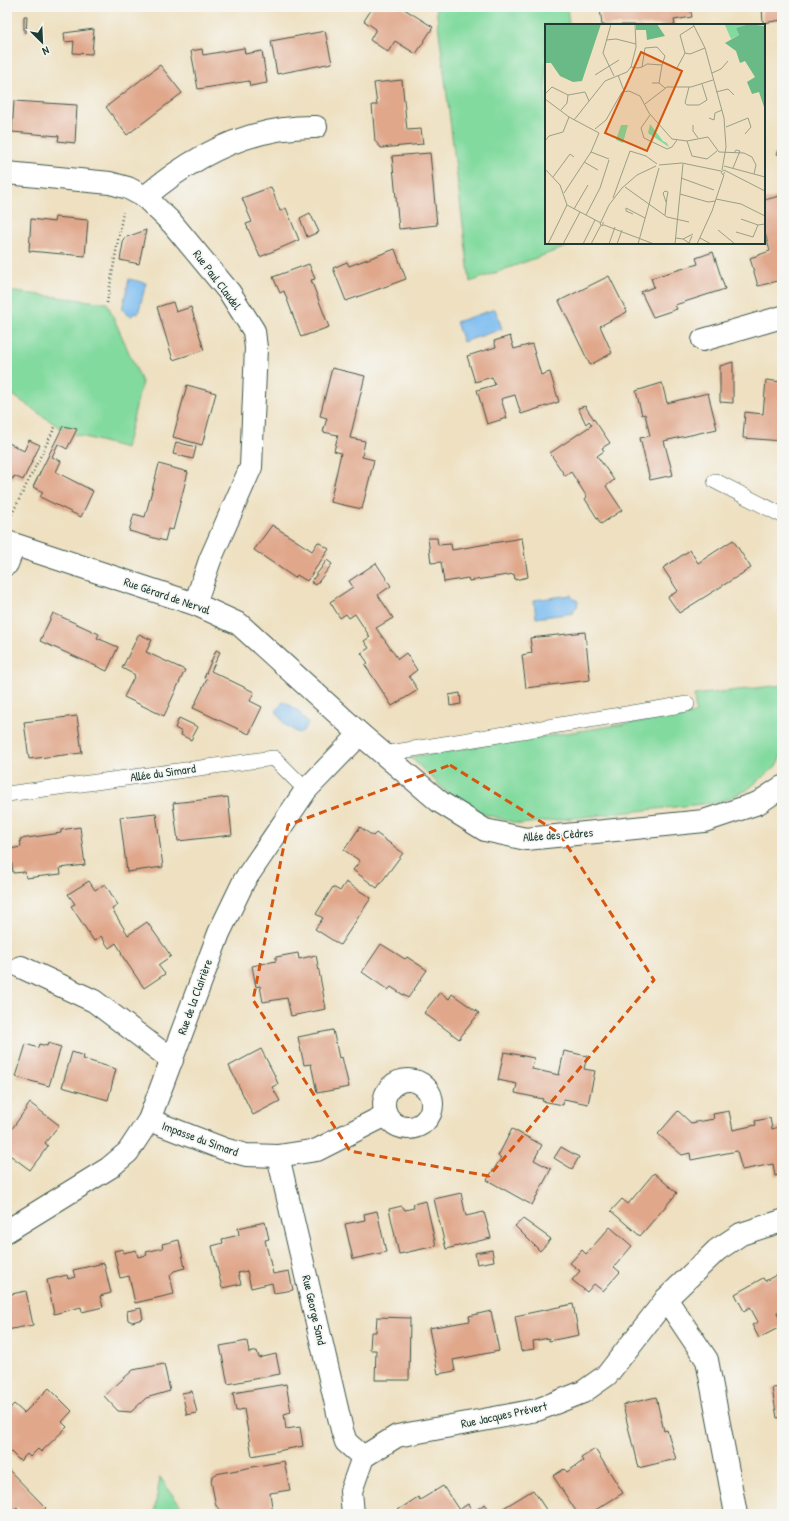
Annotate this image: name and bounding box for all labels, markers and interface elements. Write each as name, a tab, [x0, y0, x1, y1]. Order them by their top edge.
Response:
north arrow	[22, 22, 62, 62]
inset map	[545, 24, 765, 244]
text: N	[40, 44, 52, 59]
street label: Rue Paul Claudel	[189, 246, 246, 314]
street label: Rue Gérard de Nerval	[122, 573, 213, 619]
street label: Allée du Simard	[129, 759, 197, 786]
street label: Allée des Cèdres	[522, 824, 594, 845]
street label: Rue de la Clairière	[173, 956, 216, 1037]
street label: Impasse du Simard	[160, 1117, 241, 1160]
street label: Rue George Sand	[298, 1273, 331, 1347]
street label: Rue Jacques Prévert	[459, 1397, 549, 1432]

